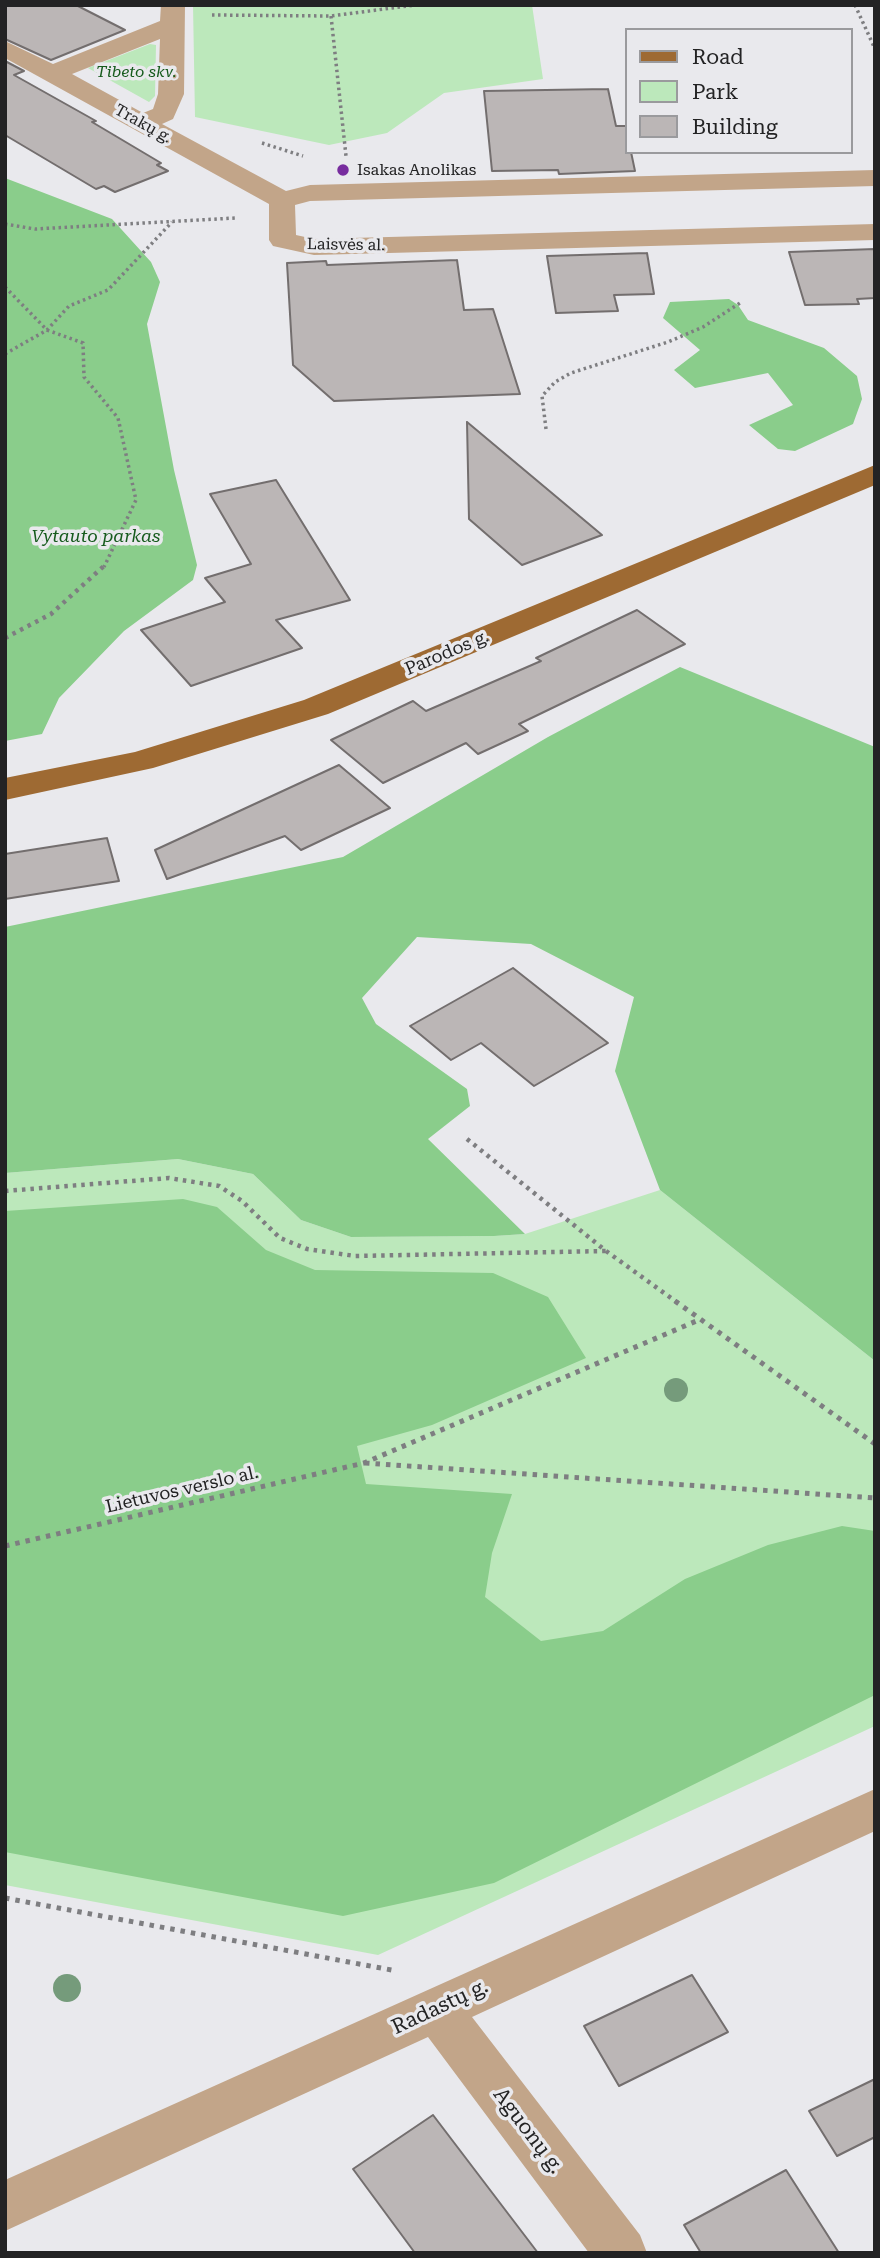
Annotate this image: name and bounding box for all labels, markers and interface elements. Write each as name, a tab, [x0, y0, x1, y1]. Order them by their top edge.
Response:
legend	[624, 28, 852, 154]
text: Road	[692, 45, 744, 69]
park label: Tibeto skv.	[96, 62, 176, 82]
text: Park	[692, 80, 738, 104]
street label: Trakų g.	[111, 100, 175, 148]
text: Building	[692, 115, 778, 139]
place label: Isakas Anolikas	[357, 160, 476, 180]
marker: Isakas Anolikas	[335, 162, 351, 178]
street label: Laisvės al.	[307, 235, 385, 255]
park label: Vytauto parkas	[32, 526, 160, 548]
street label: Parodos g.	[402, 626, 492, 680]
street label: Lietuvos verslo al.	[104, 1462, 260, 1518]
street label: Radastų g.	[388, 1974, 492, 2040]
street label: Aguonų g.	[487, 2083, 569, 2179]

